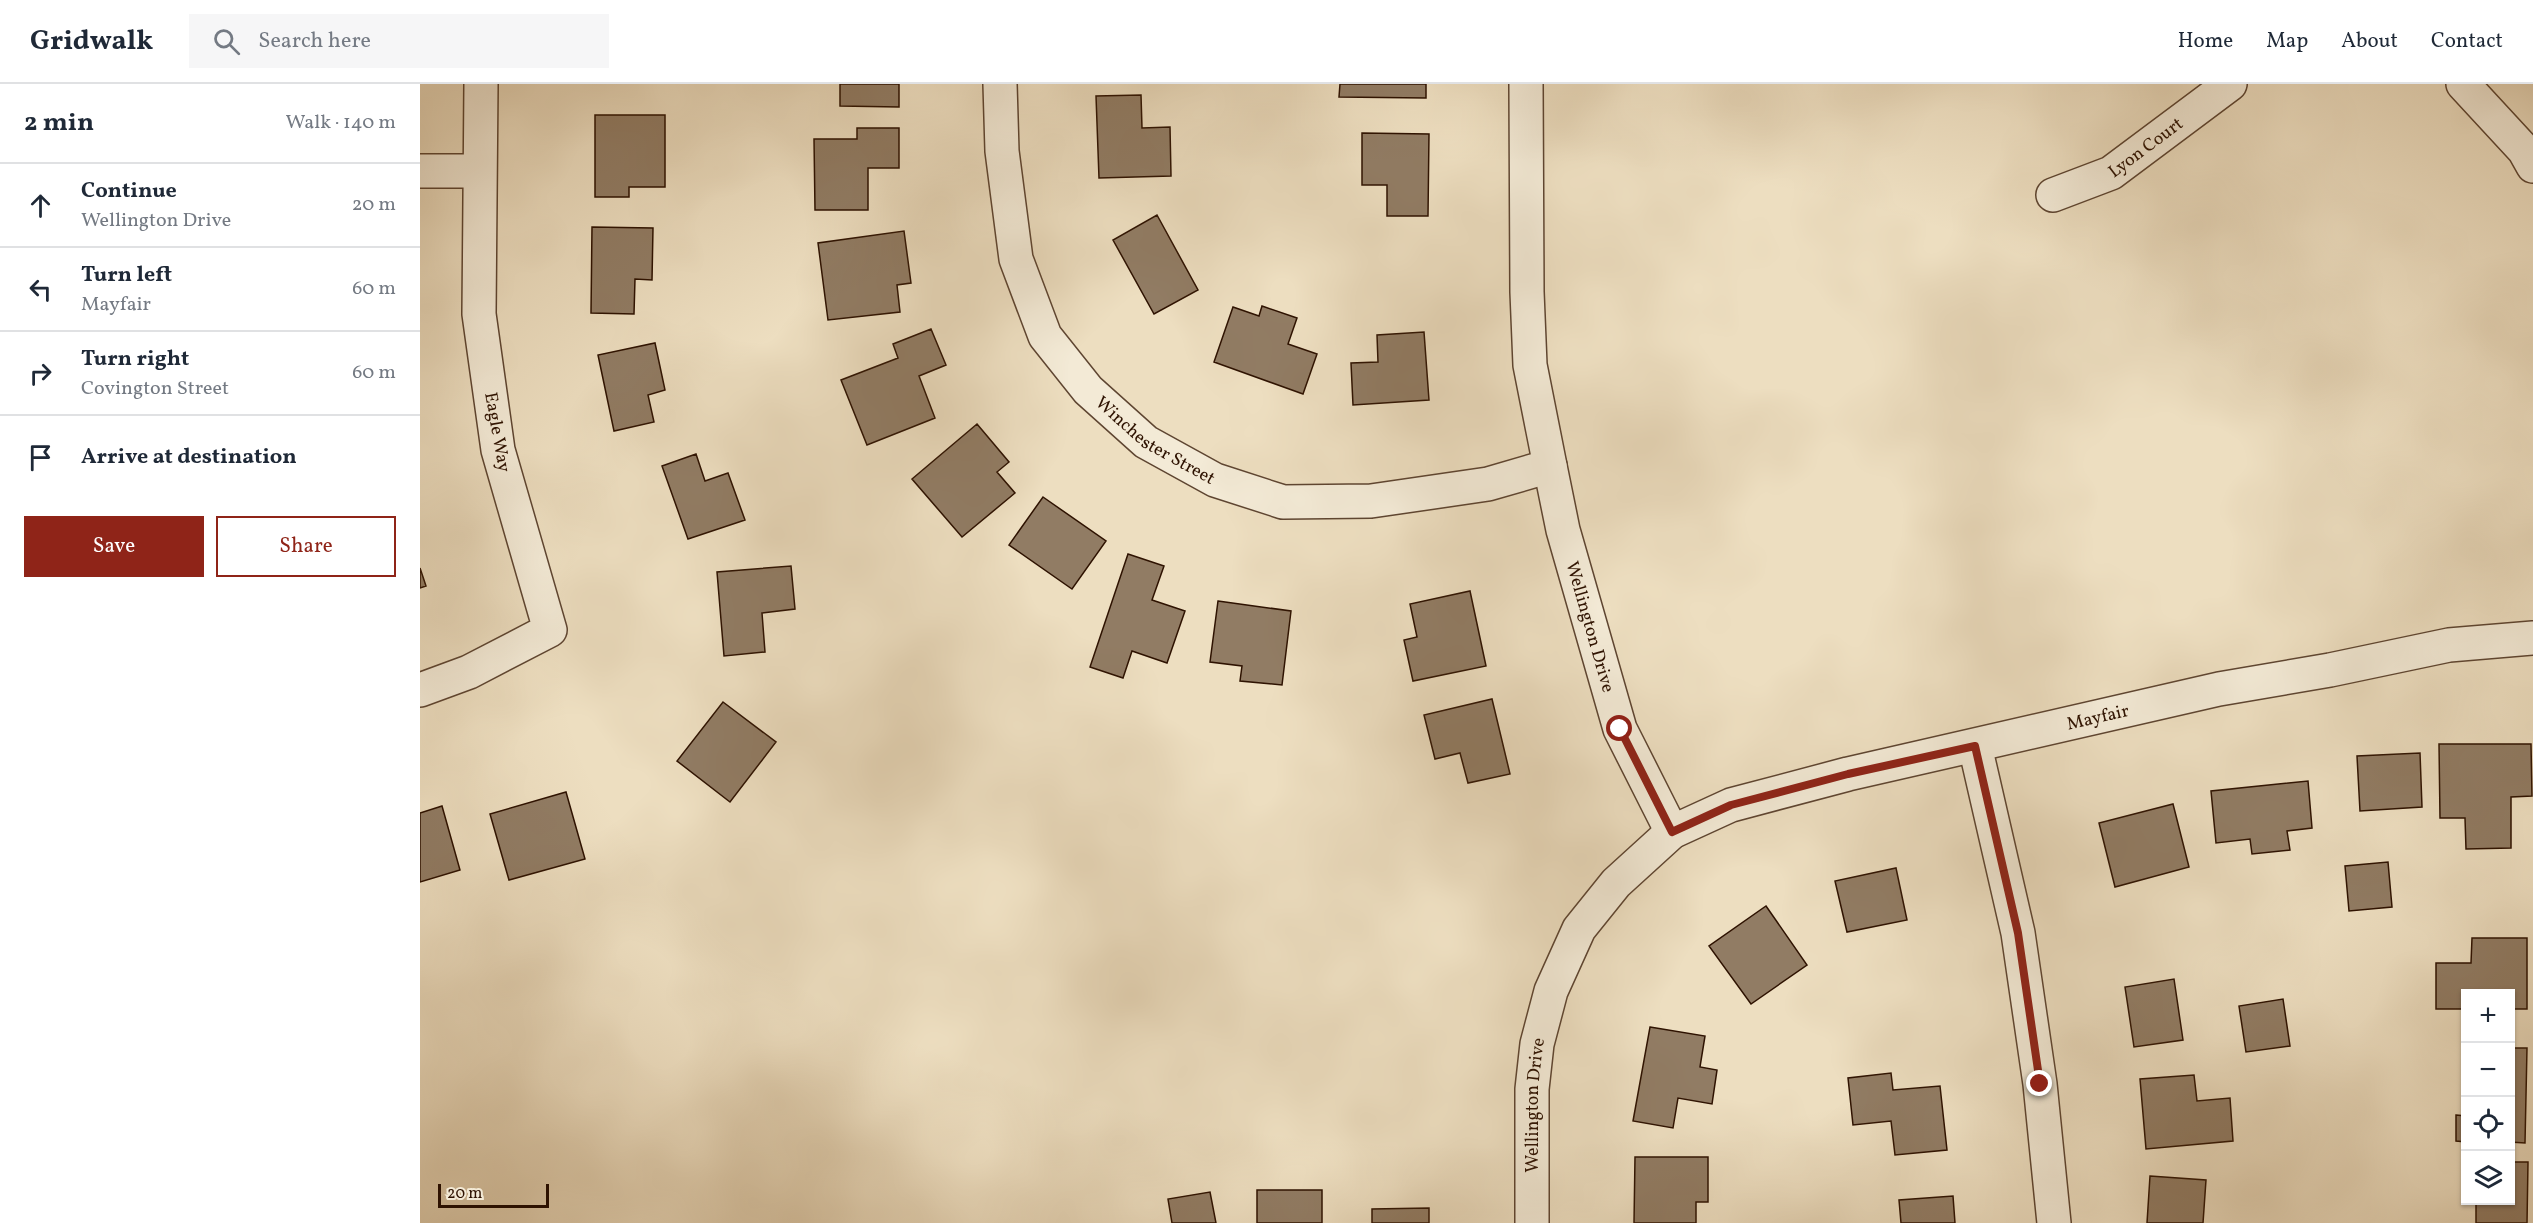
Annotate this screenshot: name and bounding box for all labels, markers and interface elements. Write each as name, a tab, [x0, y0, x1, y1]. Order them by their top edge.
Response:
search box	[189, 14, 609, 68]
text: Gridwalk	[30, 22, 153, 61]
icon: search	[210, 25, 243, 58]
text: Search here	[258, 26, 371, 57]
text: Home	[2178, 27, 2233, 56]
text: Map	[2266, 27, 2308, 56]
text: About	[2341, 27, 2398, 56]
text: Contact	[2431, 27, 2503, 56]
text: 2 min	[24, 105, 94, 141]
text: Walk · 140 m	[286, 109, 396, 137]
street label: Lyon Court	[2104, 112, 2189, 185]
text: Continue	[81, 176, 177, 207]
icon: ahead	[24, 189, 57, 222]
text: 20 m	[352, 191, 396, 219]
text: Wellington Drive	[81, 207, 231, 235]
text: Turn left	[81, 260, 172, 291]
icon: left	[24, 273, 57, 306]
text: 60 m	[352, 275, 396, 303]
text: Mayfair	[81, 291, 151, 319]
text: Turn right	[81, 344, 189, 375]
icon: right	[24, 357, 57, 390]
text: 60 m	[352, 359, 396, 387]
text: Covington Street	[81, 375, 229, 403]
street label: Eagle Way	[477, 390, 516, 475]
street label: Winchester Street	[1089, 391, 1219, 492]
icon: arrive	[24, 441, 57, 474]
text: Arrive at destination	[81, 442, 297, 473]
button: Save	[24, 516, 204, 577]
button: Share	[216, 516, 396, 577]
street label: Wellington Drive	[1559, 559, 1620, 696]
street label: Mayfair	[2065, 699, 2132, 737]
route start	[1606, 715, 1632, 741]
map controls	[2461, 989, 2515, 1205]
button: +	[2461, 989, 2515, 1043]
street label: Wellington Drive	[1521, 1035, 1552, 1173]
button: −	[2461, 1043, 2515, 1097]
route end	[2026, 1070, 2052, 1096]
button: locate	[2461, 1097, 2515, 1151]
button: layers	[2461, 1151, 2515, 1205]
scale bar	[438, 1181, 549, 1208]
text: 20 m	[447, 1183, 482, 1205]

